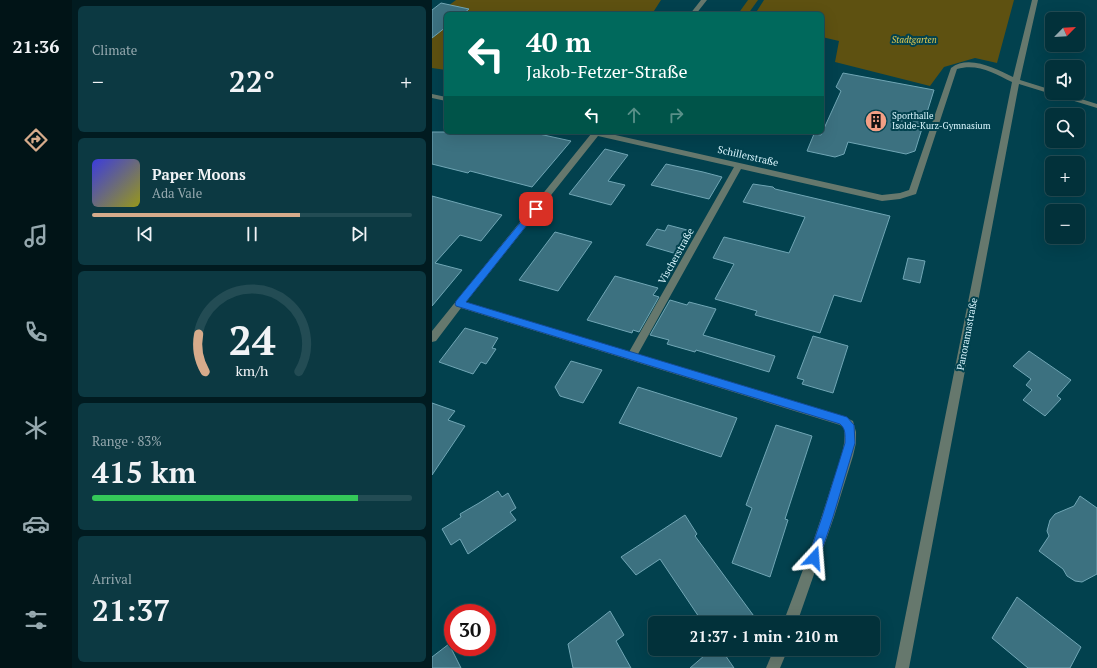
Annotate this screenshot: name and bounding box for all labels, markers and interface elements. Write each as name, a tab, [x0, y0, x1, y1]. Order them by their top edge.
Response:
north arrow	[1045, 12, 1085, 52]
map controls	[1045, 12, 1085, 244]
text: 40 m	[526, 23, 591, 60]
icon: left	[460, 28, 512, 80]
text: 21:36	[13, 34, 59, 58]
park label: Stadtgarten	[891, 34, 937, 46]
text: Climate	[92, 41, 137, 59]
text: Jakob-Fetzer-Straße	[526, 59, 688, 83]
button: sound	[1045, 60, 1085, 100]
text: 22°	[229, 61, 275, 101]
text: −	[92, 67, 104, 96]
text: +	[400, 67, 412, 96]
icon: left	[581, 104, 603, 126]
icon: ahead	[623, 104, 645, 126]
icon: right	[665, 104, 687, 126]
building icon: Sporthalle Isolde-Kurz-Gymnasium	[863, 108, 889, 134]
button: search	[1045, 108, 1085, 148]
place label: Sporthalle Isolde-Kurz-Gymnasium	[892, 110, 991, 132]
icon: directions	[22, 126, 50, 154]
street label: Schillerstraße	[716, 143, 780, 169]
button: +	[1045, 156, 1085, 196]
text: Paper Moons	[152, 164, 246, 184]
text: Ada Vale	[152, 184, 202, 202]
pin	[519, 192, 553, 226]
icon: arrive	[525, 198, 547, 220]
button: −	[1045, 204, 1085, 244]
icon: music	[22, 222, 50, 250]
icon: previous	[134, 223, 156, 245]
icon: pause	[241, 223, 263, 245]
icon: next	[348, 223, 370, 245]
street label: Vischerstraße	[655, 226, 697, 286]
street label: Panoramastraße	[954, 297, 980, 371]
text: 24	[228, 312, 276, 367]
icon: phone	[22, 318, 50, 346]
text: km/h	[236, 361, 269, 380]
icon: climate	[22, 414, 50, 442]
text: Range · 83%	[92, 432, 162, 450]
text: 415 km	[92, 452, 196, 492]
icon: car	[22, 510, 50, 538]
position arrow	[793, 537, 835, 579]
text: Arrival	[92, 570, 132, 588]
text: 21:37	[92, 590, 170, 630]
speed limit sign: 30	[444, 604, 496, 656]
icon: filters	[22, 606, 50, 634]
text: 21:37 · 1 min · 210 m	[690, 626, 838, 646]

